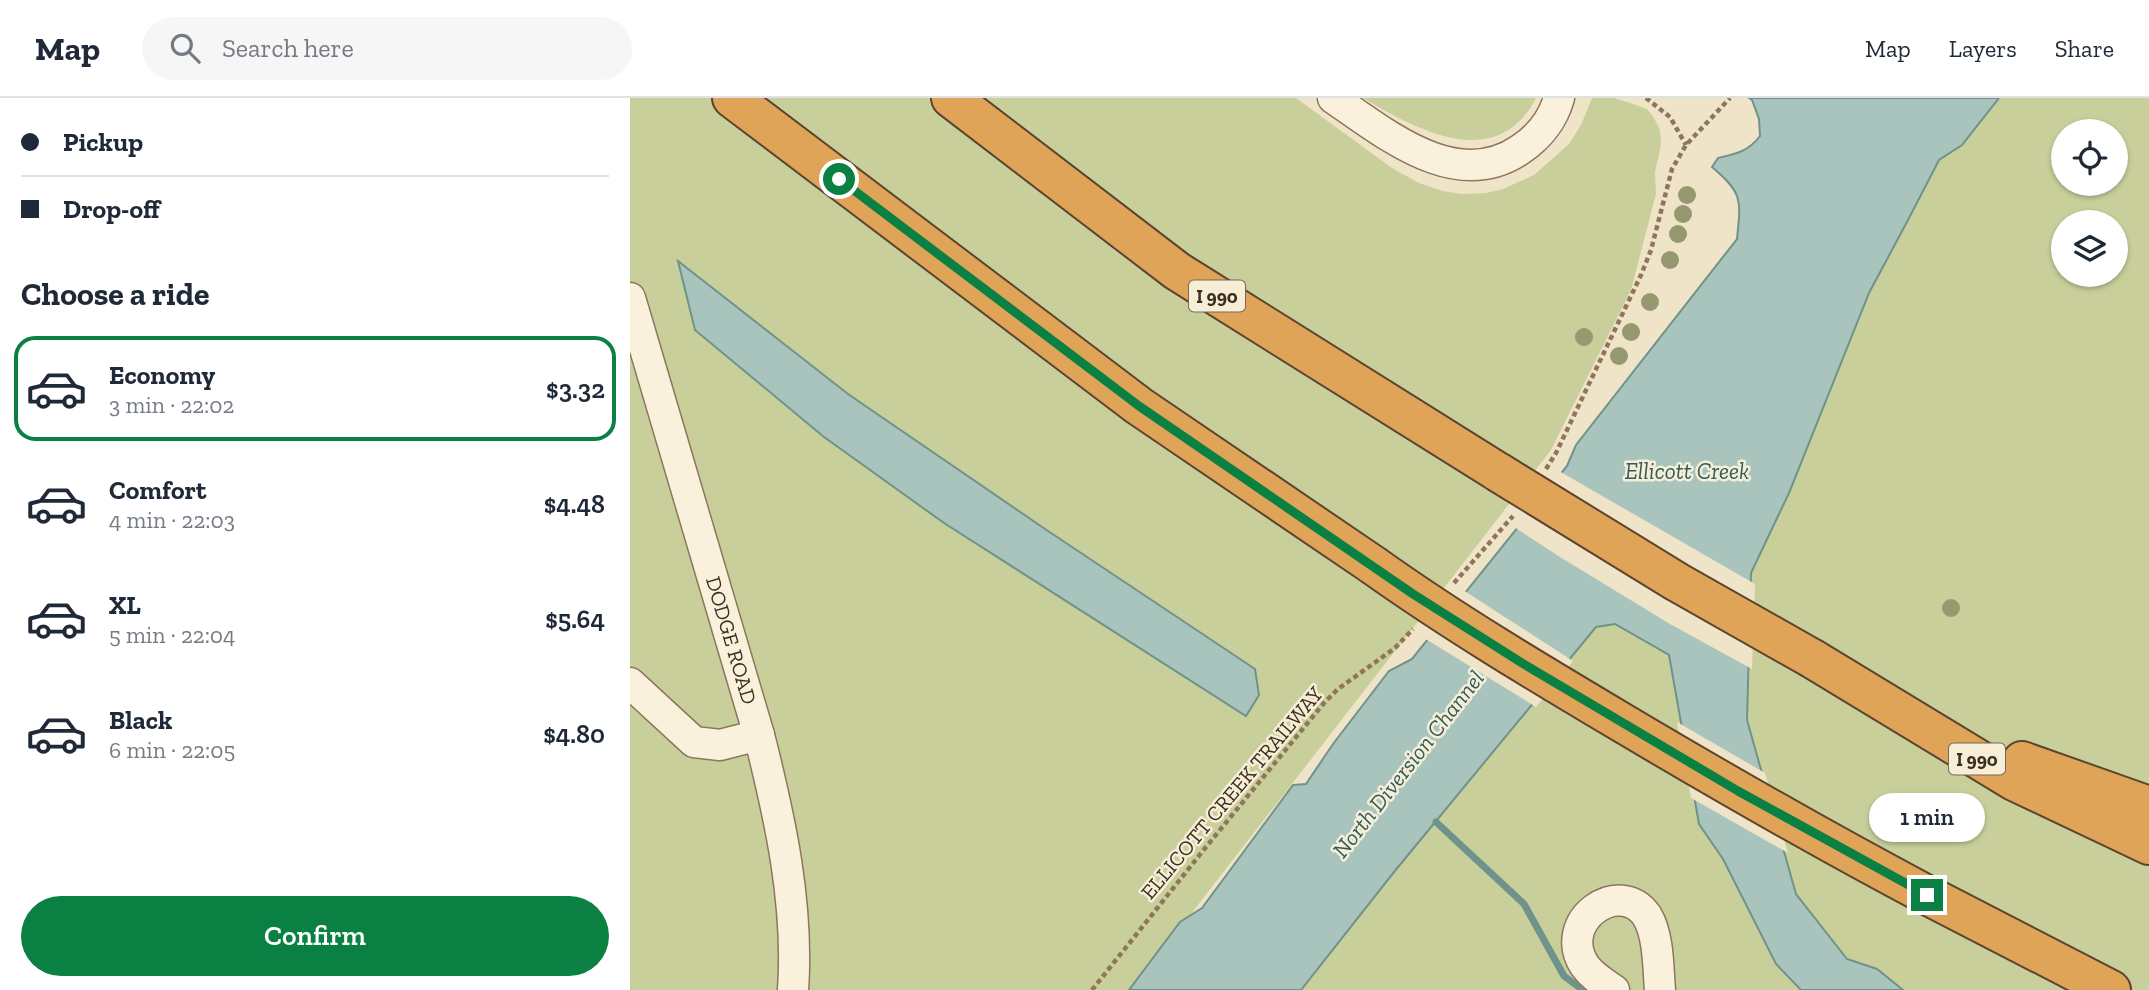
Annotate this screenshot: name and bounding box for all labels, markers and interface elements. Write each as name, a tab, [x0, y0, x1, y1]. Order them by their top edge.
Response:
search box	[142, 17, 632, 80]
text: Map	[35, 29, 100, 68]
icon: search	[166, 29, 204, 67]
text: Search here	[222, 32, 354, 64]
text: Map	[1865, 34, 1911, 63]
text: Layers	[1949, 34, 2017, 63]
text: Share	[2055, 34, 2114, 63]
map controls	[2051, 119, 2128, 287]
button: locate	[2051, 119, 2128, 196]
text: Pickup	[63, 126, 143, 158]
route start	[823, 163, 855, 195]
text: Drop-off	[63, 193, 160, 225]
button: layers	[2051, 210, 2128, 287]
text: Choose a ride	[21, 275, 209, 313]
road number: I 990	[1189, 280, 1245, 312]
icon: car	[25, 357, 88, 420]
text: Economy	[109, 359, 215, 391]
text: $3.32	[546, 373, 605, 405]
text: 3 min · 22:02	[109, 391, 234, 419]
water label: Ellicott Creek	[1625, 457, 1749, 485]
icon: car	[25, 472, 88, 535]
text: Comfort	[109, 474, 206, 506]
text: $4.48	[544, 488, 605, 520]
text: 4 min · 22:03	[109, 506, 235, 534]
street label: DODGE ROAD	[701, 573, 762, 707]
icon: car	[25, 587, 88, 650]
text: XL	[109, 589, 141, 621]
text: $5.64	[545, 603, 605, 635]
text: 5 min · 22:04	[109, 621, 235, 649]
water label: North Diversion Channel	[1326, 665, 1490, 863]
street label: ELLICOTT CREEK TRAILWAY	[1135, 681, 1328, 904]
icon: car	[25, 702, 88, 765]
text: Black	[109, 704, 172, 736]
text: $4.80	[543, 718, 605, 750]
text: 6 min · 22:05	[109, 736, 235, 764]
road number: I 990	[1949, 744, 2005, 774]
callout: 1 min	[1869, 794, 1985, 842]
text: 1 min	[1900, 803, 1954, 831]
route end	[1911, 879, 1943, 911]
button: Confirm	[21, 896, 609, 976]

